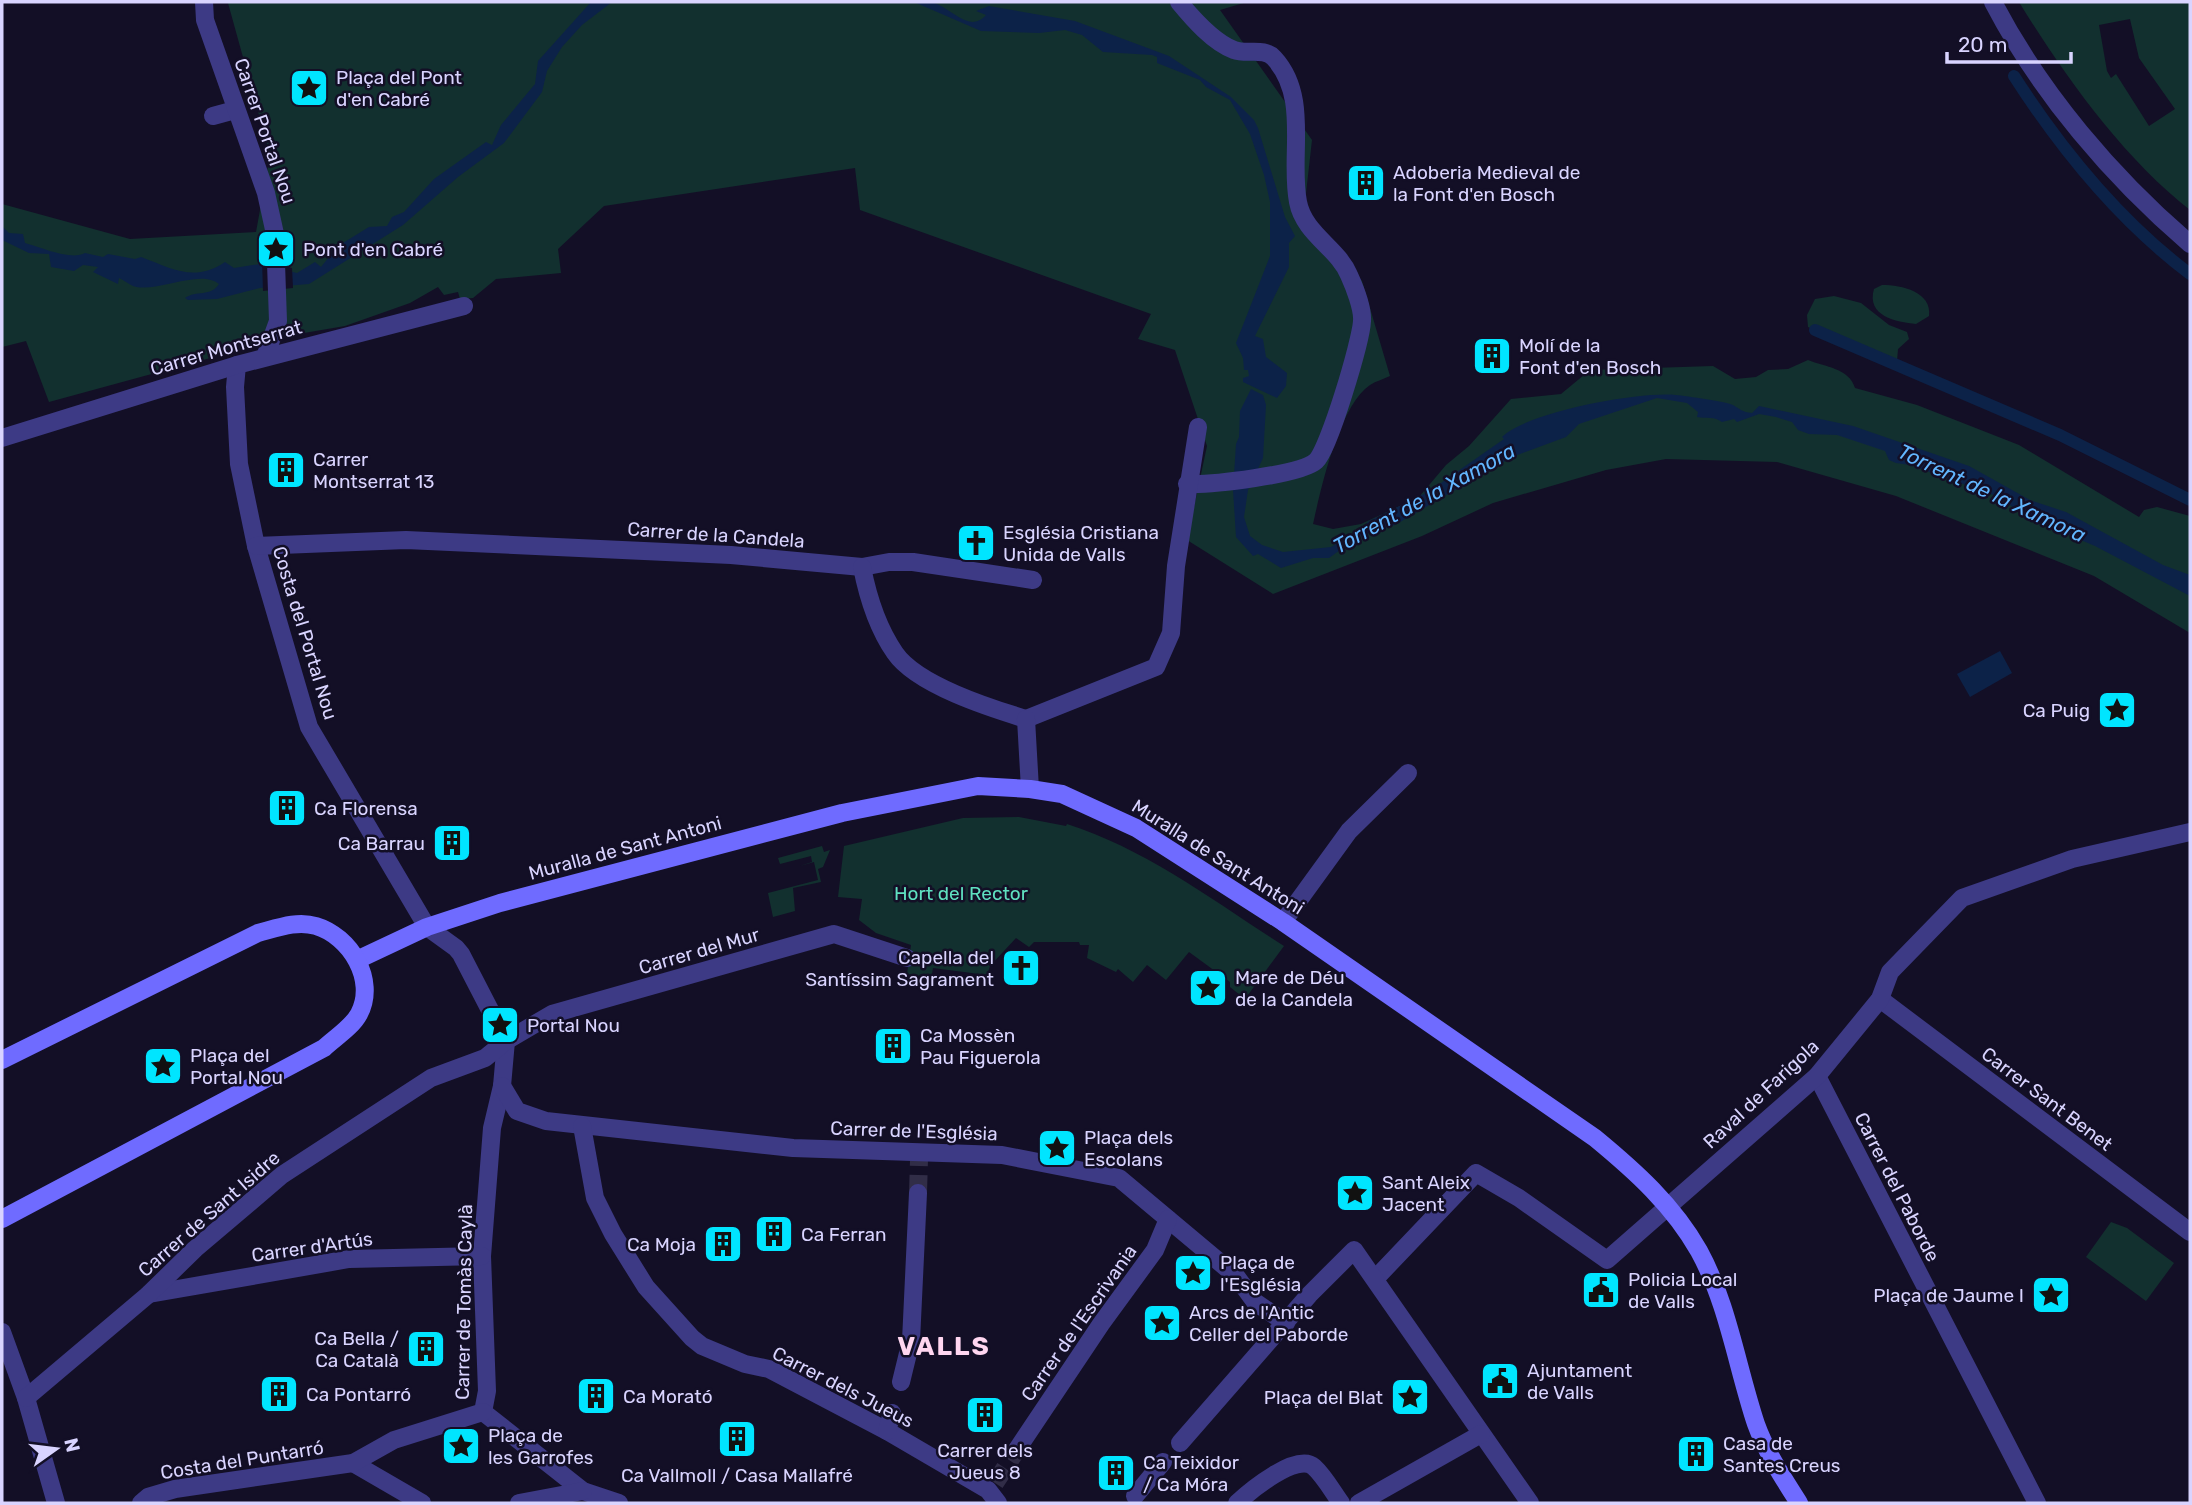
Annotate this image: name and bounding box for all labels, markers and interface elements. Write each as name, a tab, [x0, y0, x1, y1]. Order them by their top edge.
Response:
scale bar	[1947, 21, 2071, 65]
text: 20 m	[1958, 32, 2007, 57]
street label: Carrer Portal Nou	[229, 55, 301, 207]
place label: Plaça del Pont d'en Cabré	[336, 66, 463, 111]
place icon: Plaça del Pont d'en Cabré	[288, 67, 330, 109]
place label: Adoberia Medieval de la Font d'en Bosch	[1393, 161, 1581, 206]
building icon: Adoberia Medieval de la Font d'en Bosch	[1345, 162, 1387, 204]
place icon: Pont d'en Cabré	[255, 228, 297, 270]
place label: Pont d'en Cabré	[303, 238, 443, 261]
street label: Carrer Montserrat	[148, 315, 305, 381]
place label: Molí de la Font d'en Bosch	[1519, 334, 1661, 379]
building icon: Molí de la Font d'en Bosch	[1471, 335, 1513, 377]
water label: Torrent de la Xamora	[1329, 437, 1519, 559]
water label: Torrent de la Xamora	[1894, 438, 2090, 548]
place label: Carrer Montserrat 13	[313, 448, 434, 493]
building icon: Carrer Montserrat 13	[265, 449, 307, 491]
street label: Carrer de la Candela	[627, 517, 805, 553]
place label: Església Cristiana Unida de Valls	[1003, 521, 1159, 566]
church icon: Església Cristiana Unida de Valls	[955, 522, 997, 564]
street label: Costa del Portal Nou	[268, 544, 342, 722]
place icon: Ca Puig	[2096, 689, 2138, 731]
place label: Ca Puig	[2023, 699, 2090, 722]
building icon: Ca Florensa	[266, 787, 308, 829]
street label: Muralla de Sant Antoni	[1128, 795, 1308, 919]
place label: Ca Florensa	[314, 797, 418, 820]
street label: Muralla de Sant Antoni	[526, 811, 724, 885]
building icon: Ca Barrau	[431, 822, 473, 864]
place label: Ca Barrau	[338, 832, 425, 855]
park label: Hort del Rector	[894, 882, 1029, 905]
street label: Carrer del Mur	[636, 923, 763, 979]
place label: Capella del Santíssim Sagrament	[805, 946, 995, 991]
church icon: Capella del Santíssim Sagrament	[1000, 947, 1042, 989]
place label: Mare de Déu de la Candela	[1235, 966, 1353, 1011]
place icon: Mare de Déu de la Candela	[1187, 967, 1229, 1009]
place icon: Portal Nou	[479, 1004, 521, 1046]
place label: Portal Nou	[527, 1014, 620, 1037]
place label: Ca Mossèn Pau Figuerola	[920, 1024, 1041, 1069]
building icon: Ca Mossèn Pau Figuerola	[872, 1025, 914, 1067]
street label: Raval de Farigola	[1698, 1035, 1824, 1153]
street label: Carrer Sant Benet	[1977, 1042, 2118, 1156]
place label: Plaça del Portal Nou	[190, 1044, 283, 1089]
place icon: Plaça del Portal Nou	[142, 1045, 184, 1087]
street label: Carrer del Paborde	[1849, 1109, 1945, 1265]
street label: Carrer de l'Església	[830, 1117, 998, 1145]
place label: Plaça dels Escolans	[1084, 1126, 1173, 1171]
place icon: Plaça dels Escolans	[1036, 1127, 1078, 1169]
street label: Carrer de Sant Isidre	[133, 1146, 285, 1282]
place label: Sant Aleix Jacent	[1382, 1171, 1470, 1216]
place icon: Sant Aleix Jacent	[1334, 1172, 1376, 1214]
street label: Carrer de Tomàs Caylà	[451, 1204, 477, 1400]
building icon: Ca Ferran	[753, 1213, 795, 1255]
building icon: Ca Moja	[702, 1223, 744, 1265]
place label: Ca Ferran	[801, 1223, 887, 1246]
street label: Carrer d'Artús	[250, 1227, 374, 1267]
place label: Ca Moja	[627, 1233, 696, 1256]
street label: Carrer de l'Escrivania	[1016, 1240, 1142, 1406]
place label: Plaça de l'Església	[1220, 1251, 1301, 1296]
place icon: Plaça de l'Església	[1172, 1252, 1214, 1294]
place label: Policia Local de Valls	[1628, 1268, 1737, 1313]
public building icon: Policia Local de Valls	[1580, 1269, 1622, 1311]
place icon: Plaça de Jaume I	[2030, 1274, 2072, 1316]
place label: Plaça de Jaume I	[1873, 1284, 2024, 1307]
place label: Arcs de l'Antic Celler del Paborde	[1189, 1301, 1349, 1346]
place icon: Arcs de l'Antic Celler del Paborde	[1141, 1302, 1183, 1344]
place label: Ca Bella / Ca Català	[314, 1327, 399, 1372]
building icon: Ca Bella / Ca Català	[405, 1328, 447, 1370]
district label: VALLS	[897, 1331, 991, 1362]
street label: Carrer dels Jueus	[768, 1341, 918, 1433]
place label: Ajuntament de Valls	[1527, 1359, 1633, 1404]
public building icon: Ajuntament de Valls	[1479, 1360, 1521, 1402]
building icon: Ca Pontarró	[258, 1373, 300, 1415]
building icon: Ca Morató	[575, 1375, 617, 1417]
place icon: Plaça del Blat	[1389, 1376, 1431, 1418]
place label: Ca Pontarró	[306, 1383, 411, 1406]
place label: Ca Morató	[623, 1385, 713, 1408]
place label: Plaça del Blat	[1264, 1386, 1384, 1409]
building icon: Carrer dels Jueus 8	[964, 1394, 1006, 1436]
north arrow	[21, 1414, 91, 1484]
building icon: Ca Vallmoll / Casa Mallafré	[716, 1418, 758, 1460]
place label: Plaça de les Garrofes	[488, 1424, 594, 1469]
place icon: Plaça de les Garrofes	[440, 1425, 482, 1467]
place label: Casa de Santes Creus	[1723, 1432, 1841, 1477]
building icon: Casa de Santes Creus	[1675, 1433, 1717, 1475]
text: N	[59, 1436, 85, 1454]
street label: Costa del Puntarró	[159, 1436, 325, 1484]
place label: Carrer dels Jueus 8	[937, 1439, 1033, 1484]
place label: Ca Teixidor / Ca Móra	[1143, 1451, 1240, 1496]
building icon: Ca Teixidor / Ca Móra	[1095, 1452, 1137, 1494]
place label: Ca Vallmoll / Casa Mallafré	[621, 1464, 853, 1487]

